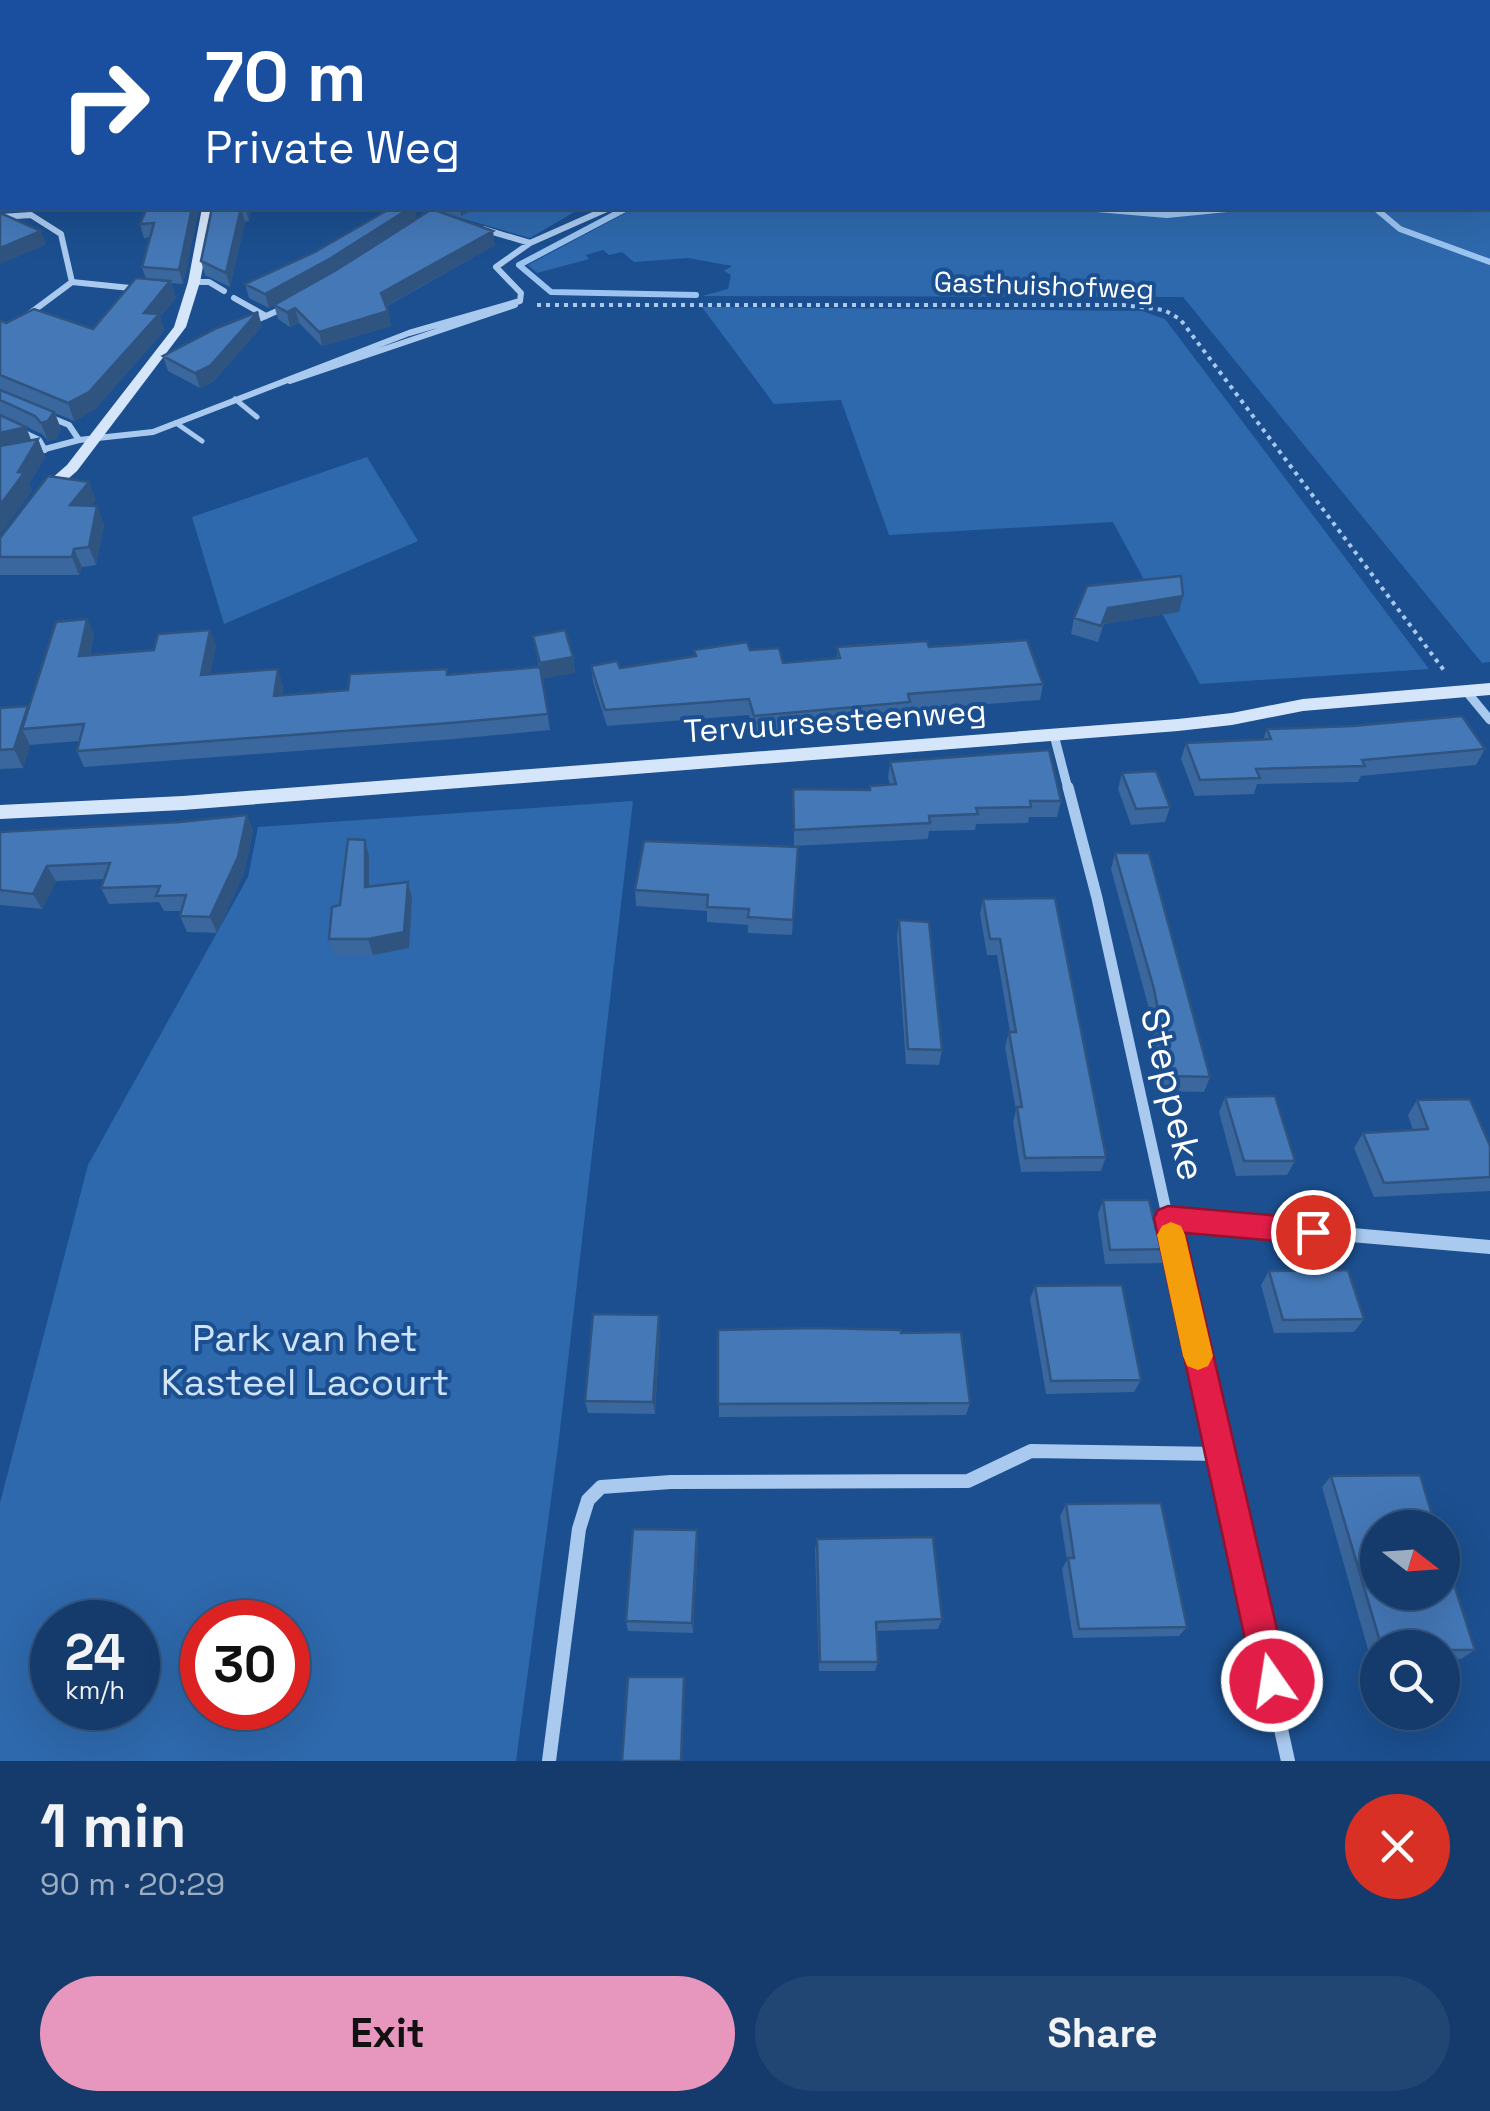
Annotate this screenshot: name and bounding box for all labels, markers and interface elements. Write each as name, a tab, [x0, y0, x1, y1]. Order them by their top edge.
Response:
text: 70 m	[205, 32, 366, 121]
icon: right	[40, 40, 170, 170]
text: Private Weg	[205, 119, 460, 176]
street label: Gasthuishofweg	[933, 263, 1155, 307]
street label: Tervuursesteenweg	[682, 690, 988, 752]
street label: Steppeke	[1130, 1003, 1216, 1185]
pin	[1271, 1190, 1356, 1275]
icon: arrive	[1286, 1205, 1341, 1260]
park label: Park van het Kasteel Lacourt	[161, 1314, 449, 1406]
north arrow	[1360, 1510, 1460, 1610]
map controls	[1360, 1510, 1460, 1730]
speed limit sign: 30	[180, 1600, 310, 1730]
text: 24	[65, 1621, 125, 1685]
position arrow	[1220, 1629, 1324, 1733]
button: search	[1360, 1630, 1460, 1730]
text: km/h	[65, 1674, 125, 1706]
text: 1 min	[40, 1788, 187, 1865]
button: close	[1345, 1794, 1450, 1899]
text: 90 m · 20:29	[40, 1864, 225, 1904]
button: Exit	[40, 1976, 735, 2091]
button: Share	[755, 1976, 1450, 2091]

